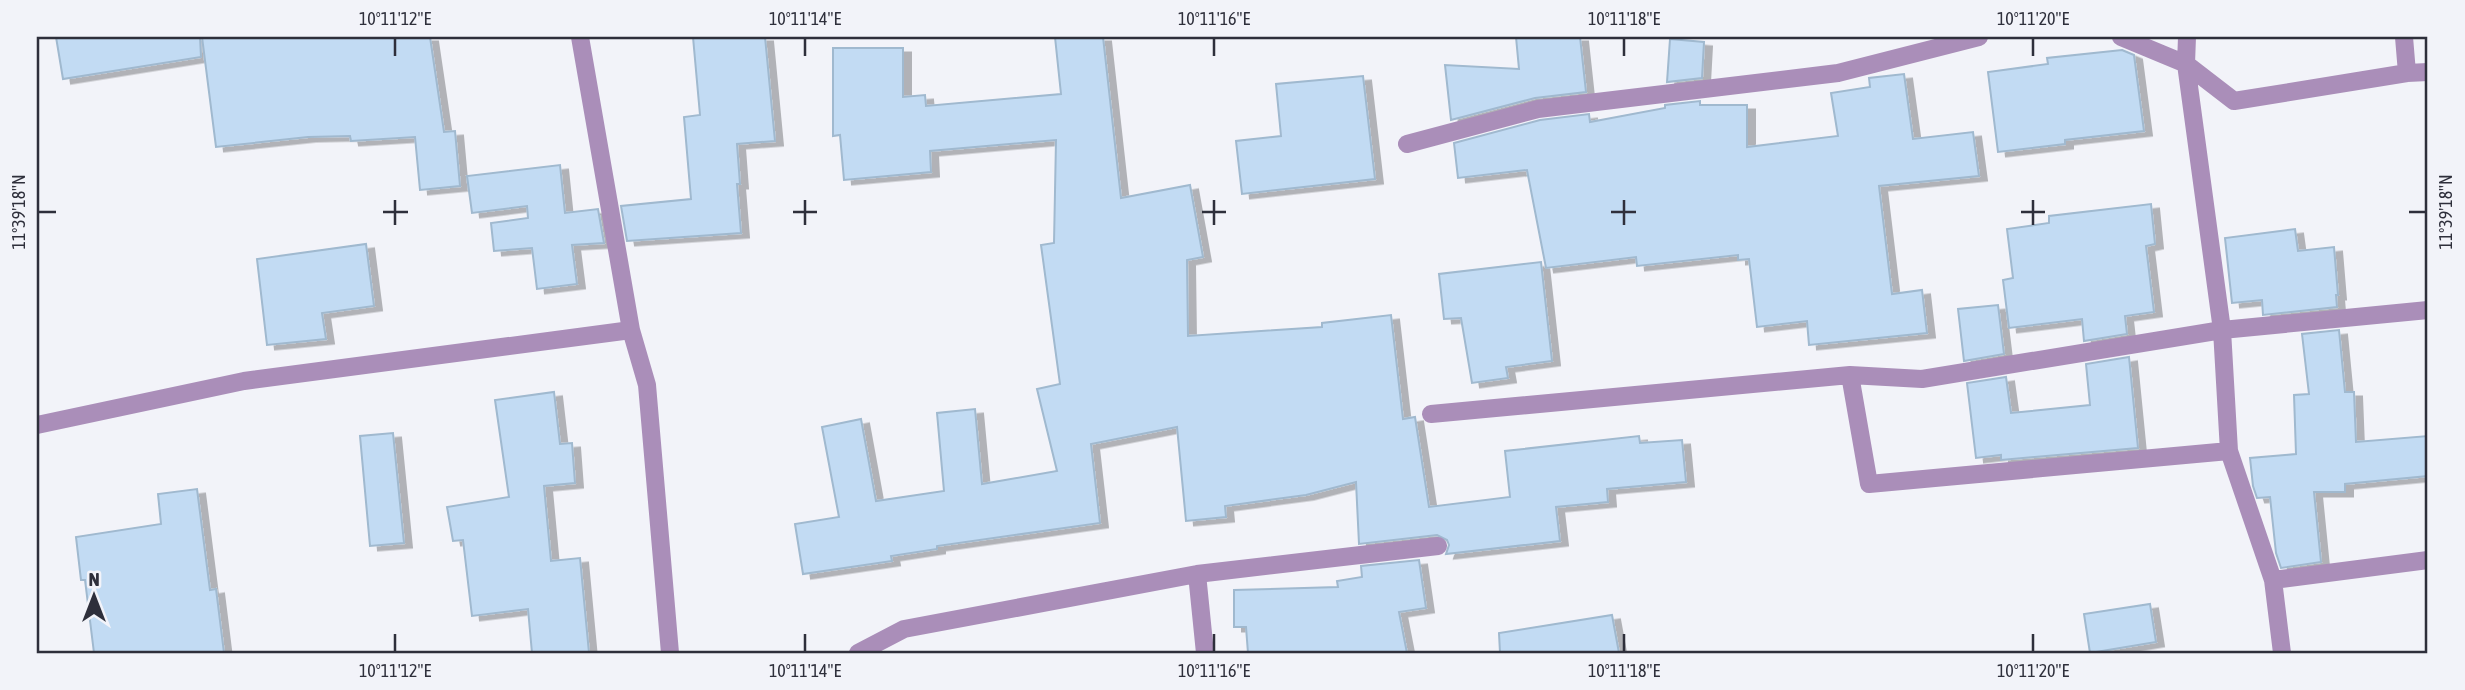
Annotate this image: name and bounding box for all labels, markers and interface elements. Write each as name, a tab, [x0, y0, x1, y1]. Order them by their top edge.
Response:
text: 10°11'12"E	[359, 8, 431, 29]
text: 10°11'14"E	[769, 8, 841, 29]
text: 10°11'16"E	[1178, 8, 1250, 29]
text: 10°11'18"E	[1588, 8, 1660, 29]
text: 10°11'20"E	[1997, 8, 2069, 29]
text: 11°39'18"N	[8, 174, 29, 250]
text: 11°39'18"N	[2435, 174, 2456, 250]
north arrow	[60, 560, 130, 630]
text: N	[88, 568, 100, 590]
text: 10°11'12"E	[359, 660, 431, 681]
text: 10°11'14"E	[769, 660, 841, 681]
text: 10°11'16"E	[1178, 660, 1250, 681]
text: 10°11'18"E	[1588, 660, 1660, 681]
text: 10°11'20"E	[1997, 660, 2069, 681]

